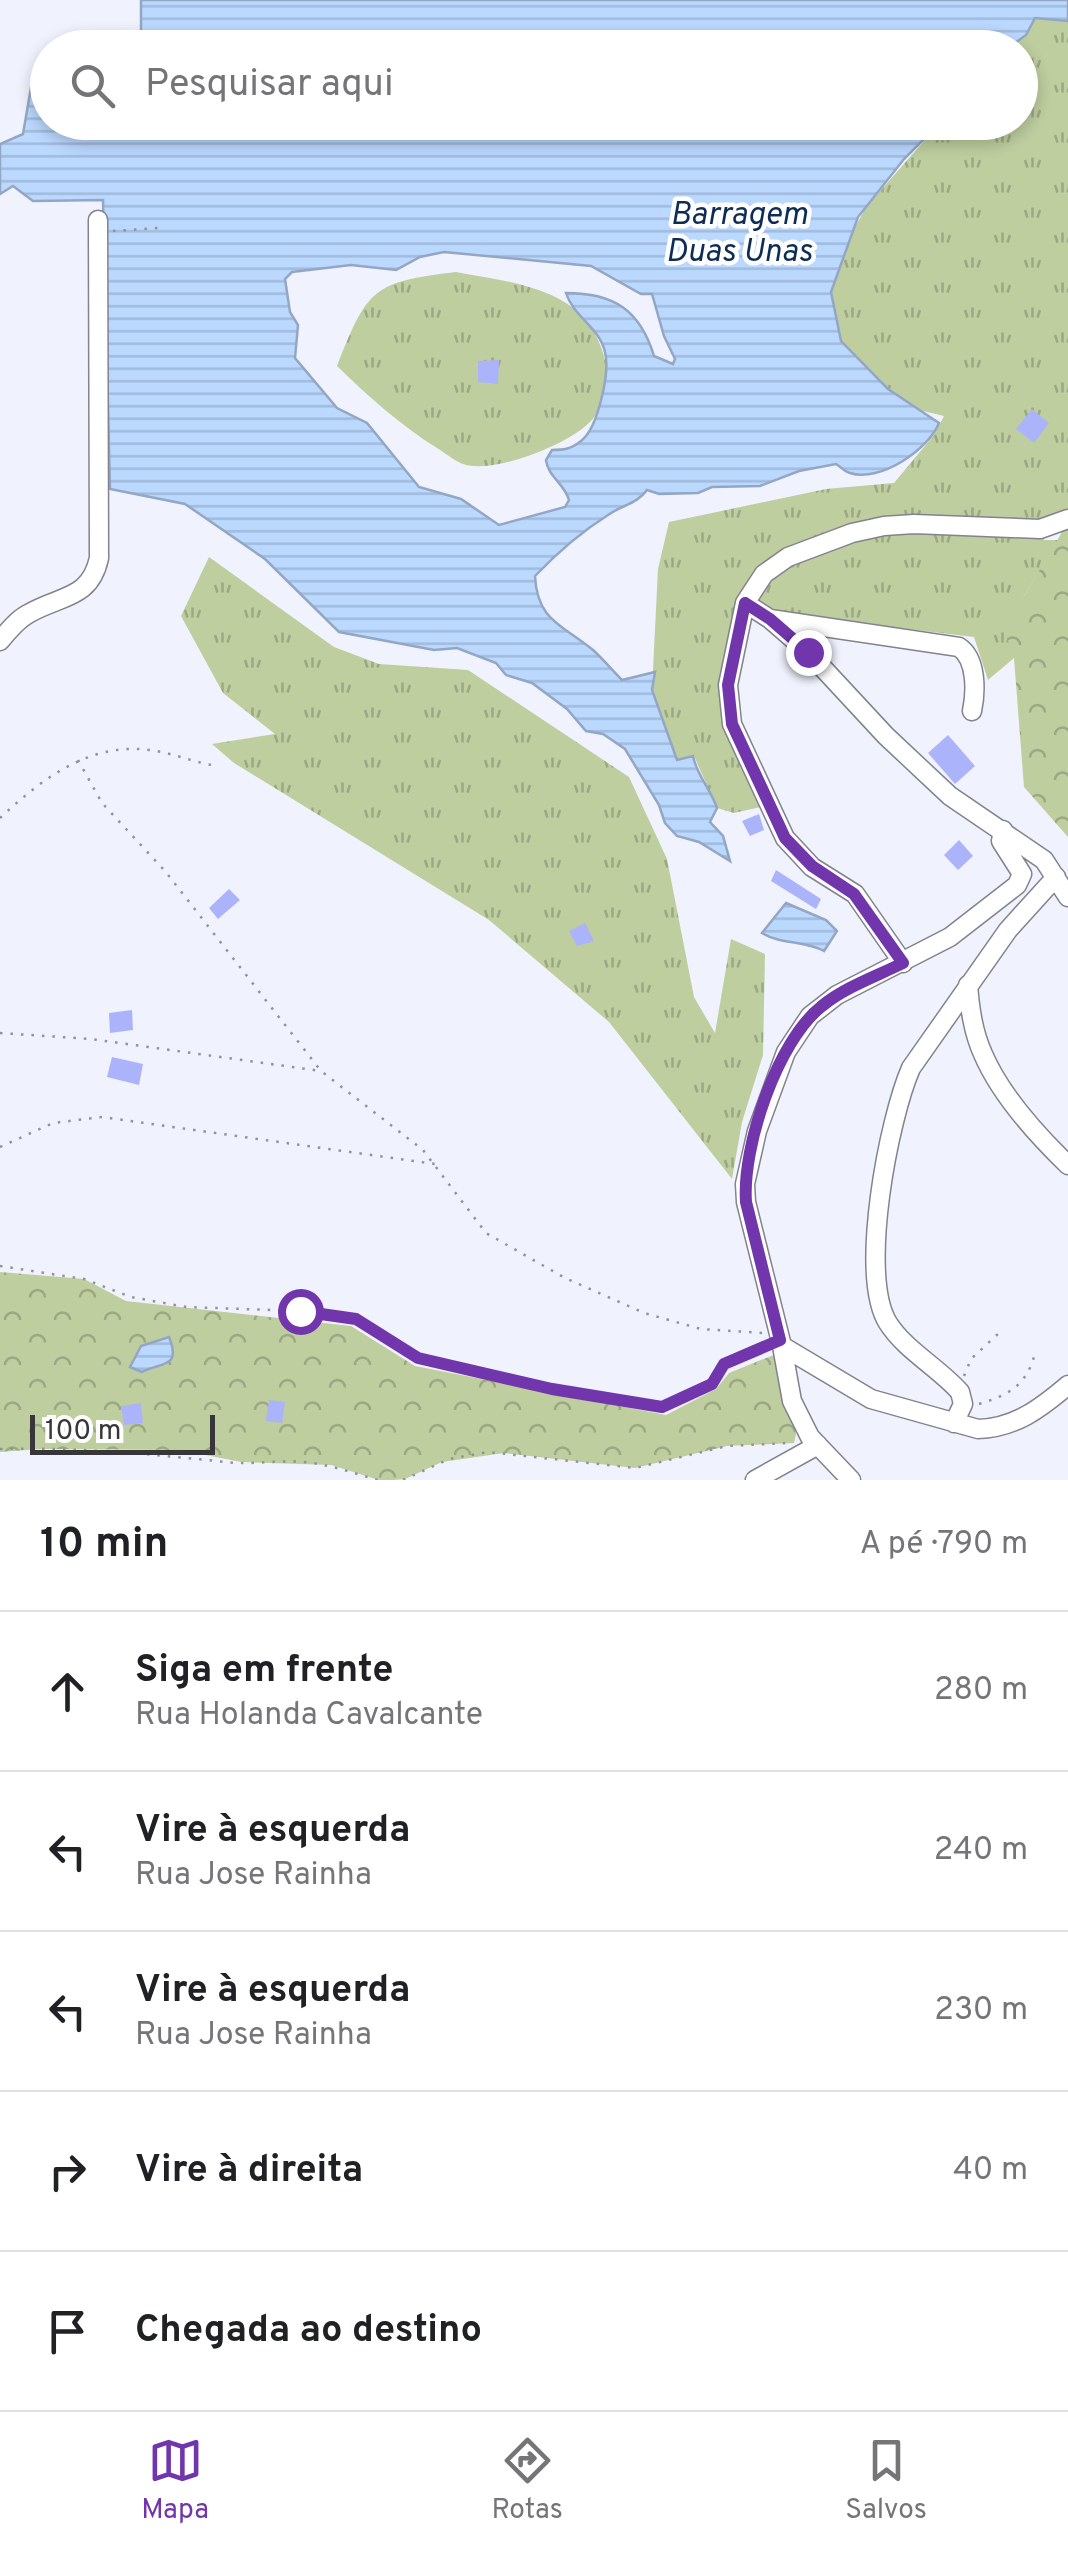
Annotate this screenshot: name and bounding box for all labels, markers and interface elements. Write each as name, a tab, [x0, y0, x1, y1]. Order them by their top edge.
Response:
search box	[30, 30, 1038, 140]
icon: search	[65, 58, 120, 113]
text: Pesquisar aqui	[145, 61, 394, 110]
water label: Barragem Duas Unas	[666, 196, 813, 273]
route end	[786, 630, 832, 676]
route start	[278, 1289, 324, 1335]
scale bar	[30, 1410, 215, 1454]
text: 100 m	[45, 1414, 121, 1450]
text: 10 min	[40, 1519, 168, 1572]
text: A pé · 790 m	[860, 1525, 1028, 1565]
text: Siga em frente	[135, 1647, 394, 1696]
icon: ahead	[40, 1664, 95, 1719]
text: 280 m	[934, 1671, 1028, 1711]
text: Rua Holanda Cavalcante	[135, 1696, 483, 1736]
text: Vire à esquerda	[135, 1807, 410, 1856]
icon: left	[40, 1824, 95, 1879]
text: 240 m	[934, 1831, 1028, 1871]
text: Rua Jose Rainha	[135, 1856, 372, 1896]
text: Vire à esquerda	[135, 1967, 410, 2016]
icon: left	[40, 1984, 95, 2039]
text: 230 m	[934, 1991, 1028, 2031]
text: Rua Jose Rainha	[135, 2016, 372, 2056]
icon: right	[40, 2144, 95, 2199]
text: Vire à direita	[135, 2147, 363, 2196]
text: 40 m	[953, 2151, 1028, 2191]
icon: arrive	[40, 2304, 95, 2359]
text: Chegada ao destino	[135, 2307, 482, 2356]
tab: Mapa	[141, 2433, 209, 2529]
tab: Rotas	[491, 2433, 563, 2529]
tab: Salvos	[845, 2433, 927, 2529]

